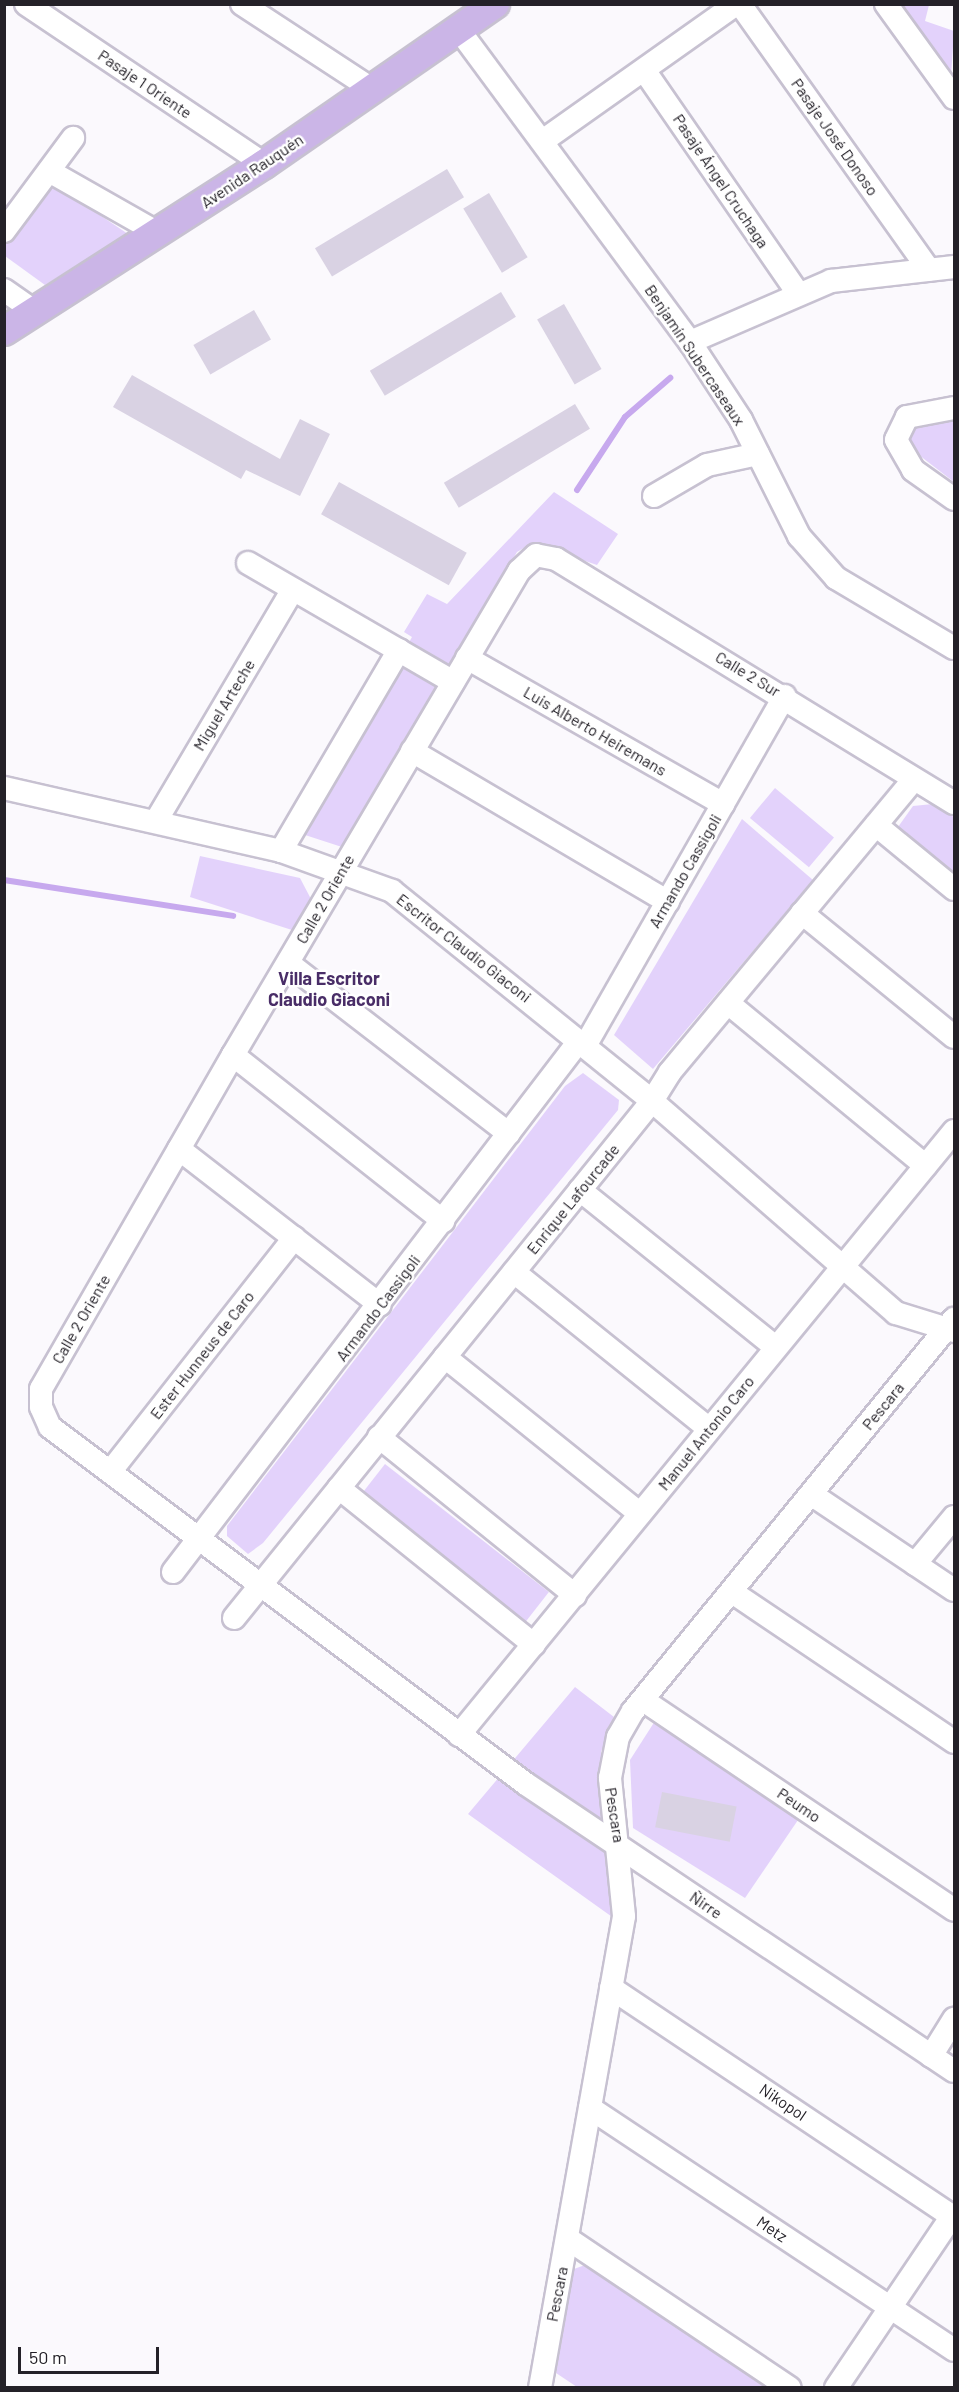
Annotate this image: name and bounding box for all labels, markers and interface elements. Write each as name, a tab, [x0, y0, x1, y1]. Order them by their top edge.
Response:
street label: Pasaje 1 Oriente	[94, 46, 196, 122]
street label: Pasaje José Donoso	[787, 75, 883, 199]
street label: Pasaje Ángel Cruchaga	[669, 110, 773, 252]
street label: Avenida Rauquén	[197, 130, 307, 212]
street label: Benjamín Subercaseaux	[641, 281, 749, 429]
street label: Calle 2 Sur	[712, 647, 784, 701]
street label: Miguel Arteche	[189, 656, 259, 754]
street label: Luis Alberto Heiremans	[520, 682, 670, 780]
street label: Armando Cassigoli	[645, 811, 725, 931]
street label: Calle 2 Oriente	[292, 851, 358, 947]
street label: Escritor Claudio Giaconi	[393, 889, 535, 1007]
district label: Villa Escritor Claudio Giaconi	[268, 968, 390, 1010]
street label: Enrique Lafourcade	[523, 1140, 623, 1258]
street label: Armando Cassigoli	[332, 1251, 424, 1365]
street label: Calle 2 Oriente	[48, 1271, 114, 1367]
street label: Ester Hunneus de Caro	[146, 1287, 258, 1423]
street label: Manuel Antonio Caro	[654, 1372, 758, 1494]
street label: Pescara	[858, 1378, 908, 1434]
street label: Peumo	[774, 1784, 824, 1826]
street label: Pescara	[601, 1786, 629, 1844]
street label: Ñirre	[686, 1887, 726, 1923]
street label: Nikopol	[756, 2079, 810, 2125]
street label: Metz	[753, 2212, 791, 2246]
street label: Pescara	[542, 2265, 572, 2323]
scale bar	[21, 2335, 162, 2373]
text: 50 m	[29, 2346, 67, 2368]

